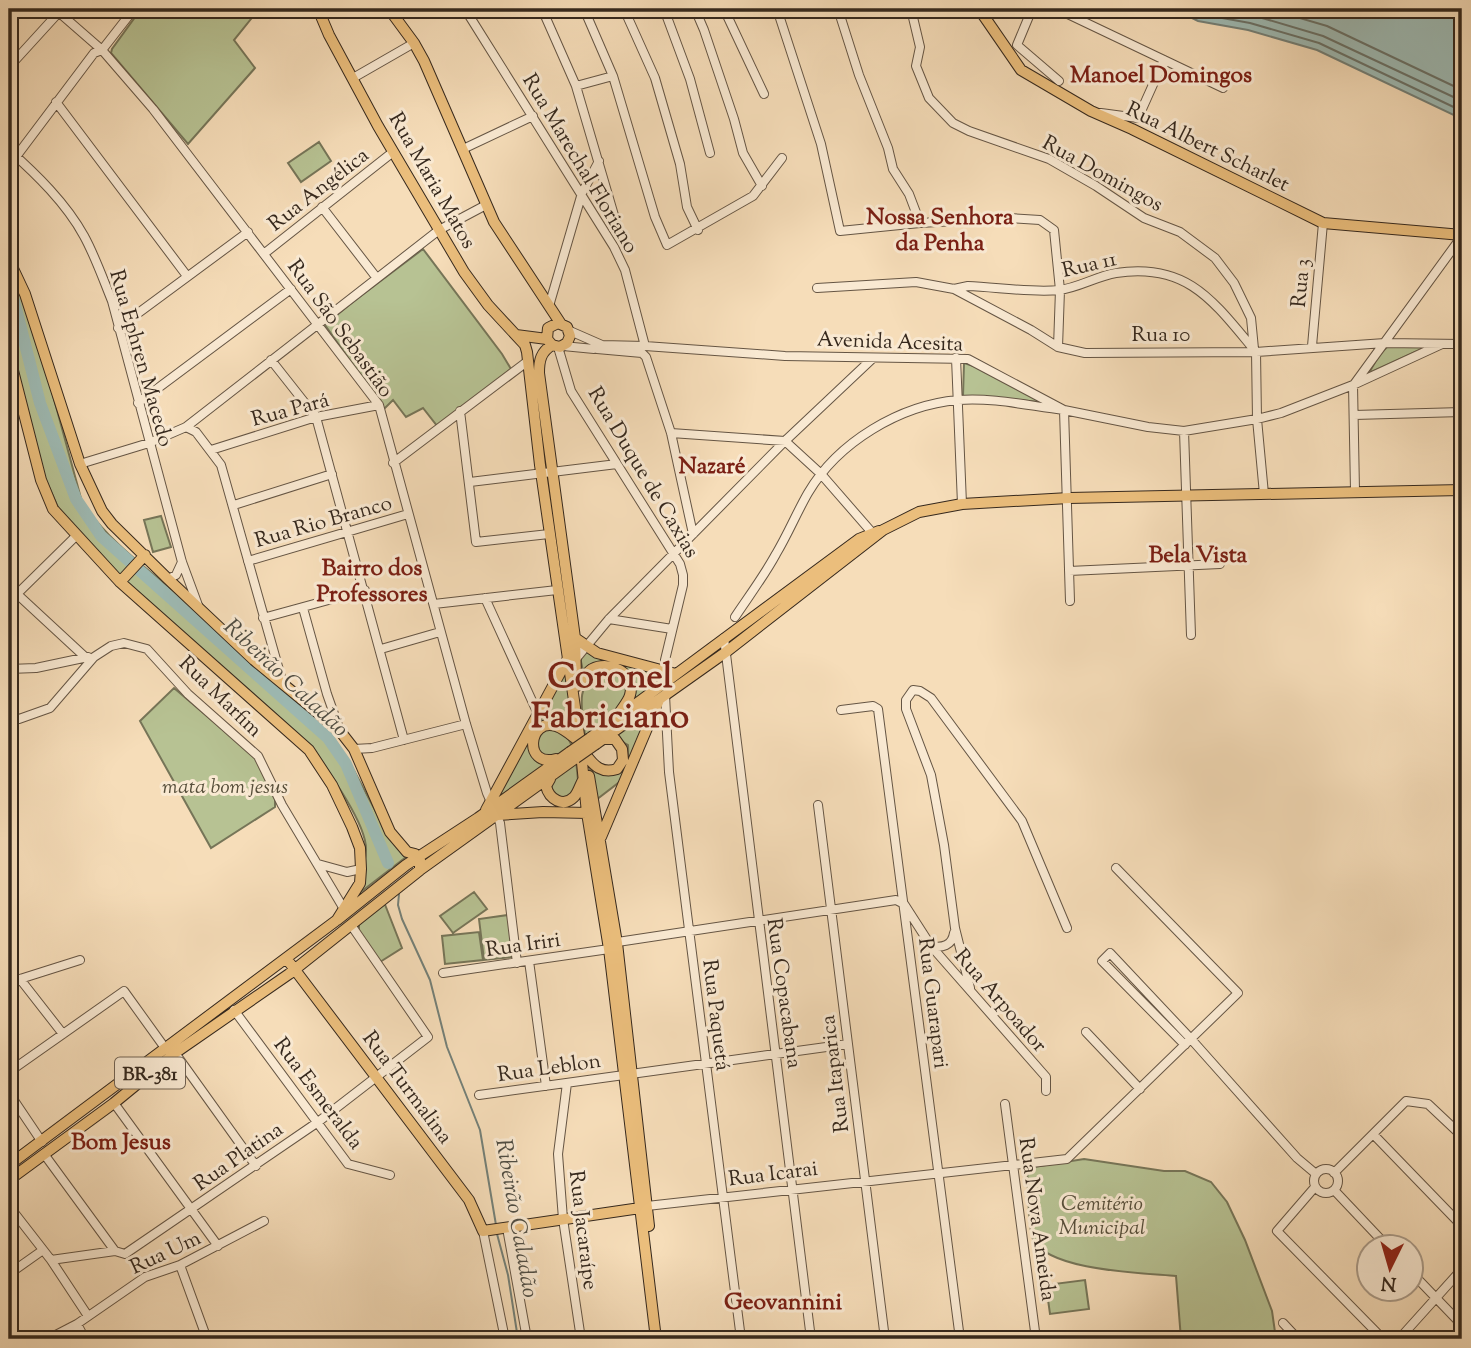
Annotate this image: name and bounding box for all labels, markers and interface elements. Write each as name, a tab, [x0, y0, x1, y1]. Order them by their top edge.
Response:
district label: Manoel Domingos	[1070, 60, 1252, 93]
street label: Rua Marechal Floriano	[514, 69, 645, 260]
street label: Rua Albert Scharlet	[1120, 95, 1294, 200]
street label: Rua Maria Matos	[380, 107, 483, 255]
street label: Rua Domingos	[1036, 129, 1168, 220]
street label: Rua Angélica	[262, 141, 376, 240]
district label: Nossa Senhora da Penha	[866, 202, 1014, 261]
street label: Rua 11	[1059, 245, 1120, 287]
street label: Rua São Sebastião	[279, 254, 400, 404]
street label: Rua 3	[1285, 257, 1319, 309]
street label: Rua Ephren Macedo	[100, 267, 180, 451]
street label: Rua 10	[1132, 321, 1190, 351]
street label: Avenida Acesita	[816, 325, 964, 361]
street label: Rua Duque de Caxias	[579, 382, 705, 564]
street label: Rua Pará	[248, 386, 333, 436]
district label: Nazaré	[678, 451, 746, 484]
street label: Rua Rio Branco	[251, 489, 396, 557]
district label: Bela Vista	[1149, 540, 1248, 573]
district label: Bairro dos Professores	[316, 553, 428, 612]
water label: Ribeirão Caladão	[215, 612, 355, 746]
street label: Rua Marfim	[171, 650, 268, 745]
district label: Coronel Fabriciano	[531, 653, 689, 744]
park label: mata bom jesus	[162, 773, 288, 803]
street label: Rua Copacabana	[758, 916, 808, 1071]
street label: Rua Iriri	[484, 926, 563, 966]
street label: Rua Guarapari	[909, 936, 955, 1070]
street label: Rua Arpoador	[946, 943, 1053, 1060]
street label: Rua Paquetá	[693, 958, 737, 1073]
street label: Rua Itaparica	[814, 1013, 858, 1134]
street label: Rua Turmalina	[354, 1025, 459, 1151]
street label: Rua Esmeralda	[265, 1032, 370, 1157]
street label: Rua Leblon	[496, 1047, 603, 1091]
road number: BR-381	[115, 1058, 185, 1088]
street label: Rua Platina	[188, 1116, 290, 1200]
district label: Bom Jesus	[71, 1127, 171, 1160]
water label: Ribeirão Caladão	[485, 1136, 546, 1300]
street label: Rua Nova Ameida	[1010, 1136, 1062, 1303]
street label: Rua Icarai	[727, 1155, 820, 1195]
street label: Rua Jacaraípe	[560, 1169, 604, 1292]
park label: Cemitério Municipal	[1059, 1190, 1145, 1244]
street label: Rua Um	[125, 1224, 206, 1283]
north arrow	[1356, 1232, 1426, 1302]
text: N	[1380, 1268, 1397, 1297]
district label: Geovannini	[724, 1287, 842, 1320]

